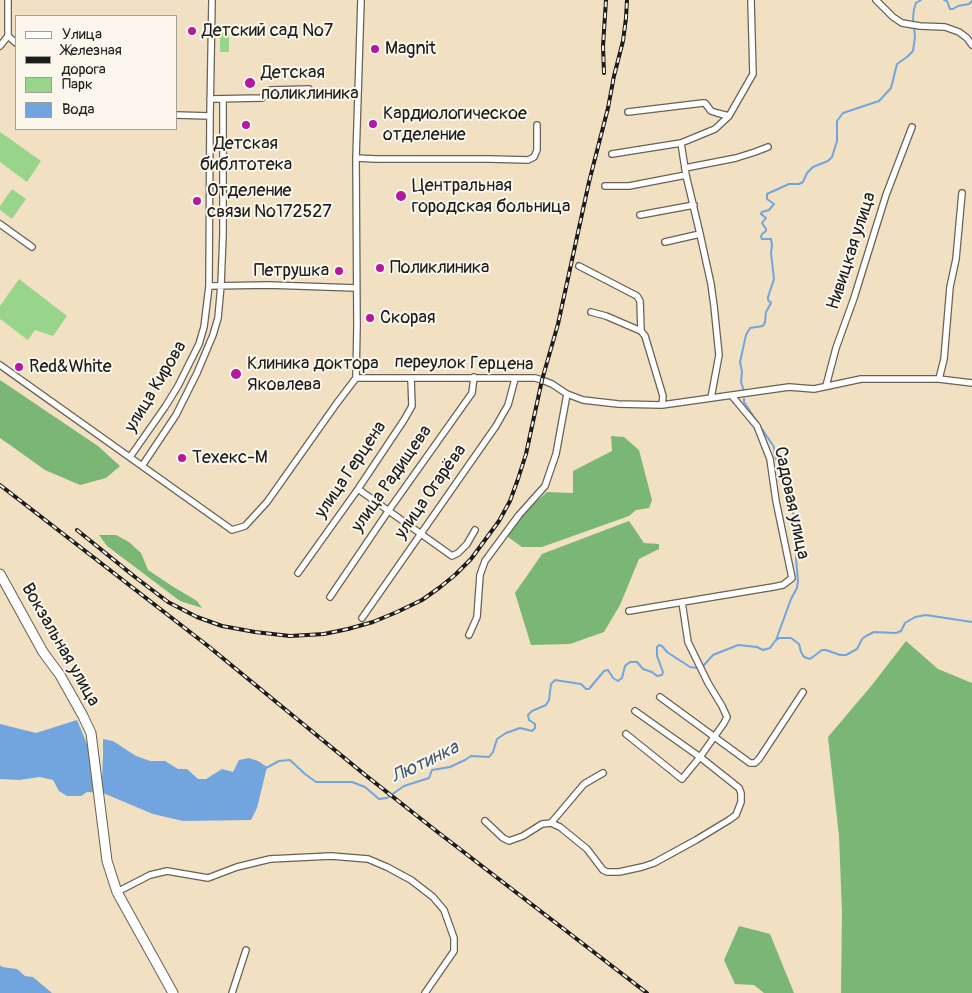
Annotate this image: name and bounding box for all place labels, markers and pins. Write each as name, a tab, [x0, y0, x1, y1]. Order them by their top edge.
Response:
place label: Детский сад №7	[202, 20, 333, 42]
marker: Детский сад №7	[186, 25, 198, 37]
place label: Magnit	[385, 38, 436, 60]
marker: Magnit	[369, 43, 381, 55]
place label: Детская поликлиника	[261, 62, 359, 104]
marker: Детская поликлиника	[243, 76, 257, 90]
place label: Кардиологическое отделение	[383, 103, 527, 146]
marker: Кардиологическое отделение	[367, 118, 379, 130]
marker: Детская библтотека	[240, 119, 252, 131]
place label: Детская библтотека	[200, 133, 292, 176]
place label: Центральная городская больница	[412, 175, 570, 218]
place label: Отделение связи №172527	[207, 180, 332, 222]
marker: Центральная городская больница	[394, 189, 408, 203]
marker: Отделение связи №172527	[191, 195, 203, 207]
place label: Поликлиника	[390, 257, 489, 279]
place label: Петрушка	[254, 260, 329, 282]
marker: Поликлиника	[374, 262, 386, 274]
marker: Петрушка	[333, 265, 345, 277]
place label: Скорая	[380, 307, 435, 329]
marker: Скорая	[364, 312, 376, 324]
place label: Клиника доктора Яковлева	[247, 353, 379, 396]
place label: Red&White	[29, 356, 112, 378]
marker: Red&White	[13, 361, 25, 373]
marker: Клиника доктора Яковлева	[229, 367, 243, 381]
place label: Техекс-М	[192, 447, 268, 469]
marker: Техекс-М	[176, 452, 188, 464]

